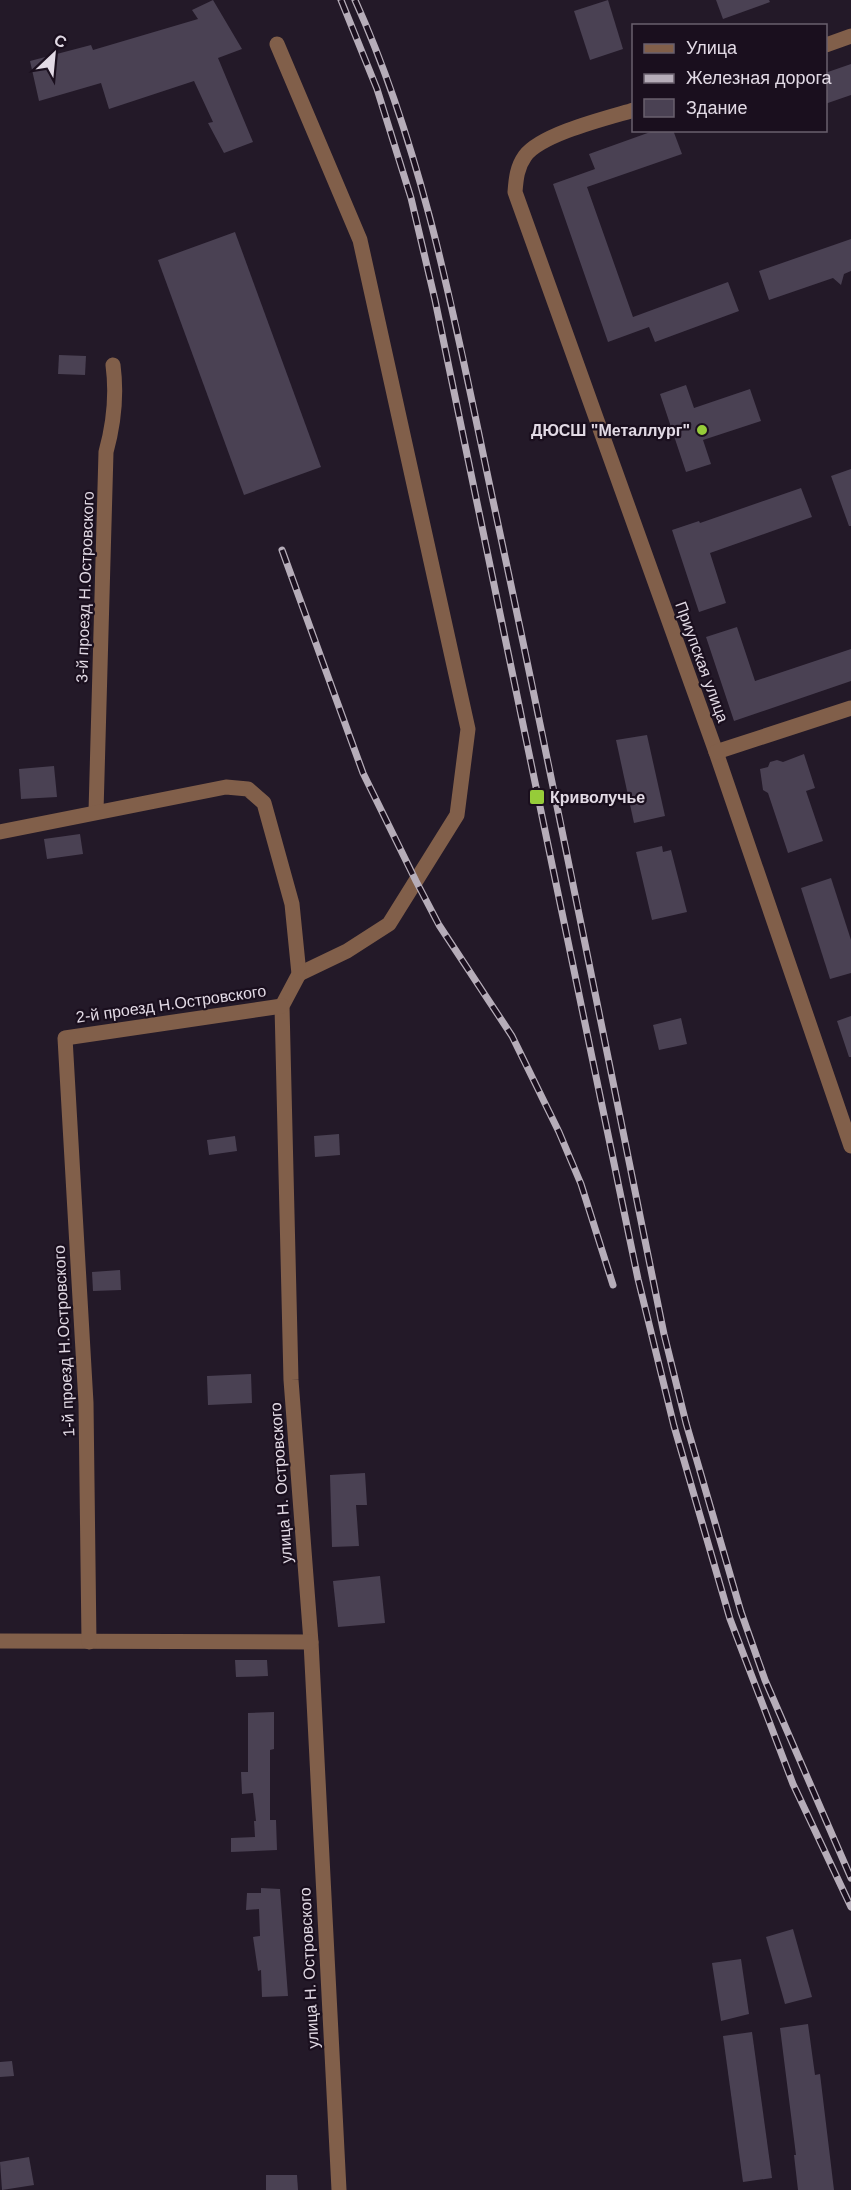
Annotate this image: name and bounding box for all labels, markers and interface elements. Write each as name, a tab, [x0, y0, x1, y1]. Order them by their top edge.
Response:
north arrow	[24, 24, 84, 84]
legend	[632, 24, 827, 132]
text: С	[51, 31, 70, 51]
text: Улица	[686, 38, 738, 58]
text: Железная дорога	[686, 68, 833, 88]
text: Здание	[686, 98, 747, 118]
place label: ДЮСШ "Металлург"	[531, 422, 690, 439]
marker: ДЮСШ "Металлург"	[695, 423, 709, 437]
street label: 3-й проезд Н.Островского	[73, 491, 97, 683]
street label: Приупская улица	[672, 599, 732, 725]
marker: Криволучье	[528, 788, 546, 806]
place label: Криволучье	[550, 789, 645, 806]
street label: 2-й проезд Н.Островского	[75, 982, 267, 1026]
street label: 1-й проезд Н.Островского	[50, 1245, 78, 1437]
street label: улица Н. Островского	[267, 1402, 295, 1564]
street label: улица Н. Островского	[296, 1887, 322, 2049]

